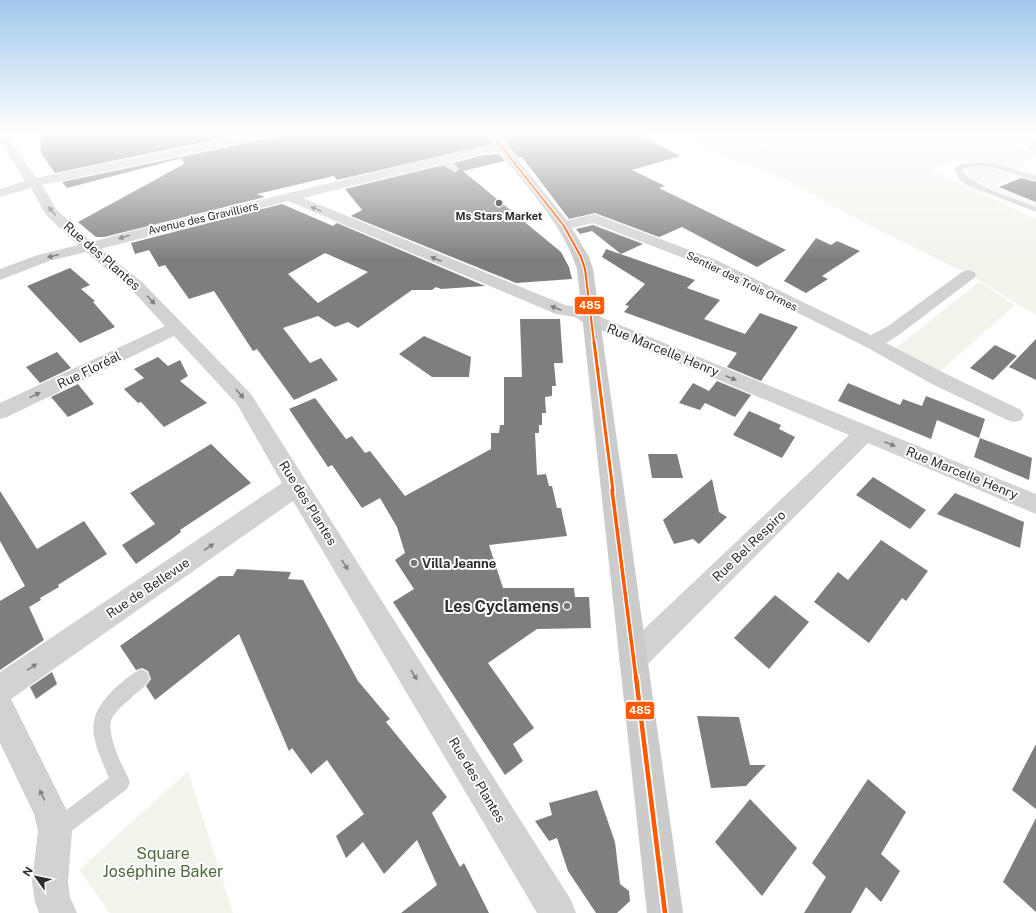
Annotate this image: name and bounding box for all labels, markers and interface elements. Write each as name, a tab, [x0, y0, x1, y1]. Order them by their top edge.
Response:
marker: Ms Stars Market	[494, 198, 504, 208]
street label: Avenue des Gravilliers	[147, 199, 260, 237]
one-way arrow	[47, 205, 56, 216]
one-way arrow	[310, 206, 321, 212]
place label: Ms Stars Market	[456, 210, 543, 222]
street label: Rue des Plantes	[61, 219, 143, 293]
one-way arrow	[118, 234, 130, 240]
street label: Sentier des Trois Ormes	[685, 249, 800, 313]
one-way arrow	[46, 253, 59, 259]
one-way arrow	[429, 255, 441, 261]
one-way arrow	[146, 295, 156, 305]
line badge: 485	[574, 296, 605, 315]
text: 485	[579, 299, 601, 311]
one-way arrow	[550, 305, 561, 311]
street label: Rue Marcelle Henry	[605, 321, 721, 379]
street label: Rue Floréal	[55, 348, 123, 392]
one-way arrow	[726, 375, 737, 381]
one-way arrow	[236, 389, 245, 400]
one-way arrow	[29, 392, 41, 399]
one-way arrow	[885, 441, 897, 447]
street label: Rue Marcelle Henry	[904, 444, 1020, 502]
street label: Rue des Plantes	[276, 458, 340, 548]
street label: Rue Bel Respiro	[709, 507, 789, 585]
one-way arrow	[204, 543, 214, 551]
street label: Rue de Bellevue	[104, 555, 192, 621]
place label: Villa Jeanne	[422, 556, 496, 571]
marker: Villa Jeanne	[409, 558, 419, 568]
one-way arrow	[342, 559, 349, 571]
place label: Les Cyclamens	[444, 597, 559, 616]
marker: Les Cyclamens	[562, 601, 572, 611]
one-way arrow	[27, 663, 37, 671]
one-way arrow	[410, 669, 417, 681]
line badge: 485	[625, 701, 655, 720]
text: 485	[629, 704, 651, 716]
street label: Rue des Plantes	[446, 735, 508, 825]
one-way arrow	[39, 789, 45, 800]
park label: Square Joséphine Baker	[103, 844, 223, 881]
north arrow	[16, 857, 56, 897]
text: N	[20, 865, 35, 878]

